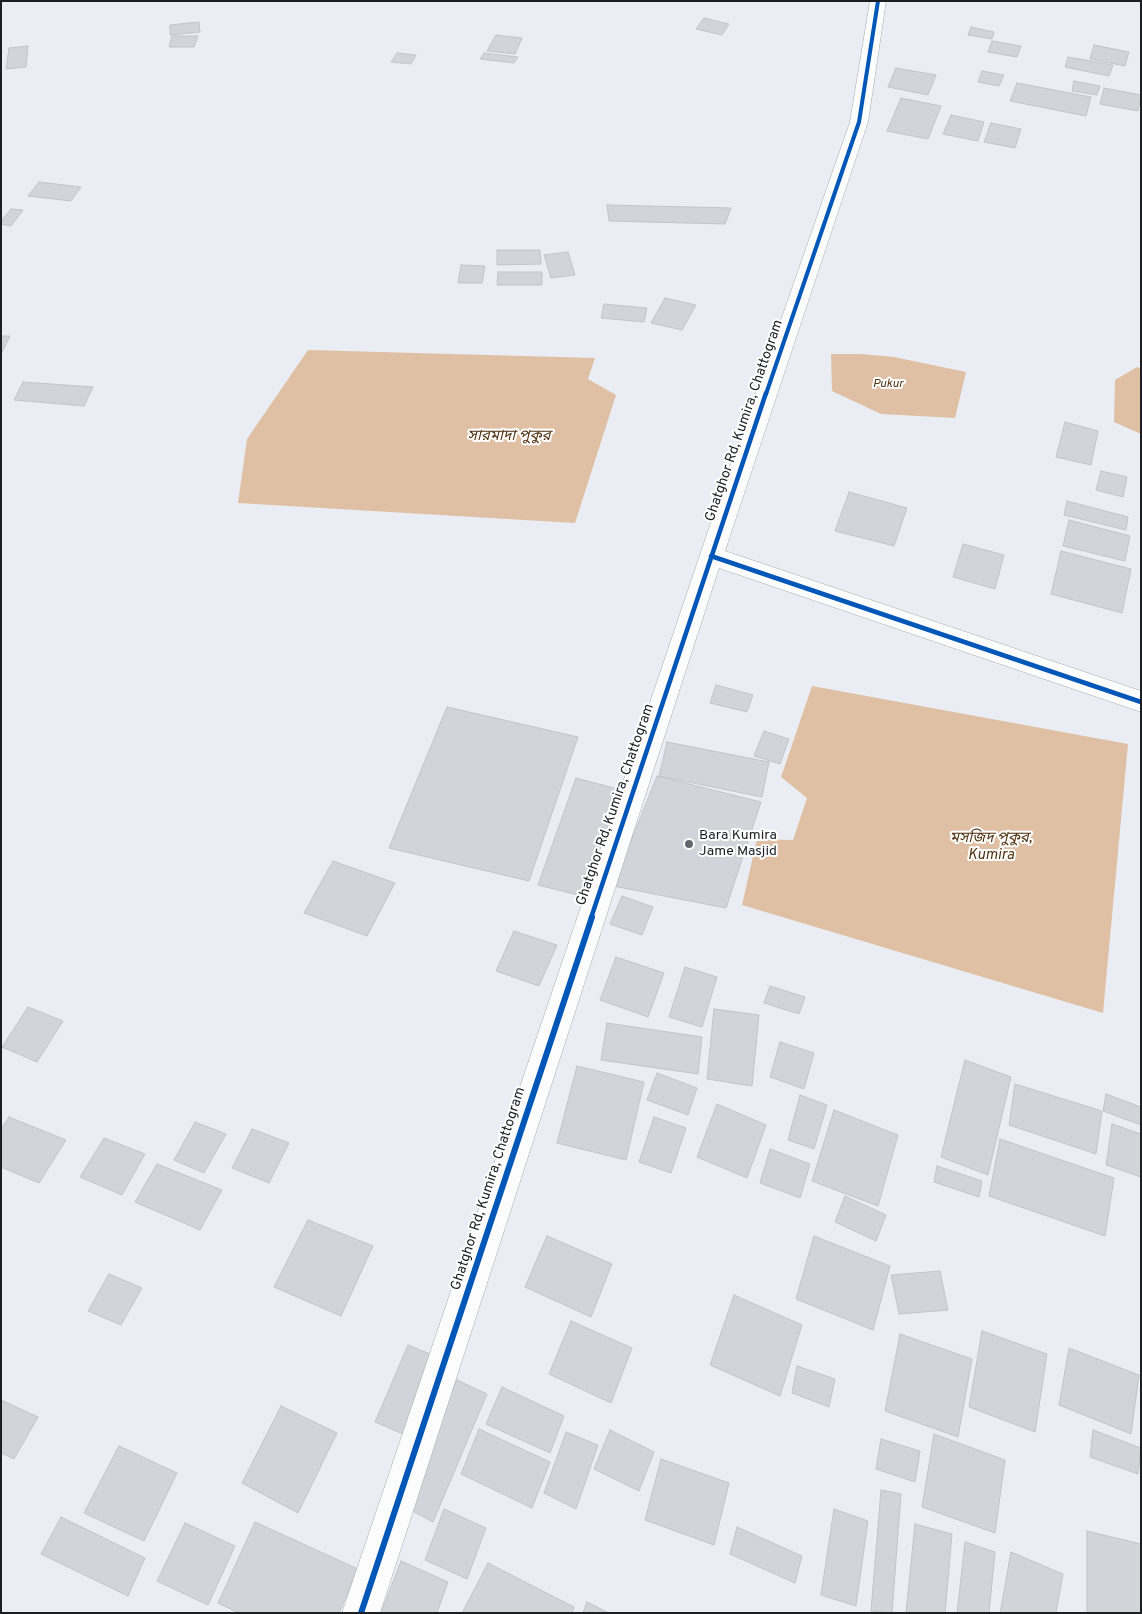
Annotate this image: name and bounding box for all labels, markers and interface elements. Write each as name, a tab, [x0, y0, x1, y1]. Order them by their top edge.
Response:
street label: Ghatghor Rd, Kumira, Chattogram	[702, 318, 788, 524]
water label: Pukur	[873, 378, 903, 392]
water label: সারমাদা পুকুর	[468, 428, 550, 446]
street label: Ghatghor Rd, Kumira, Chattogram	[573, 702, 659, 908]
place label: Bara Kumira Jame Masjid	[699, 828, 777, 860]
water label: মসজিদ পুকুর, Kumira	[950, 830, 1032, 865]
marker: Bara Kumira Jame Masjid	[683, 838, 695, 850]
street label: Ghatghor Rd, Kumira, Chattogram	[448, 1085, 530, 1293]

